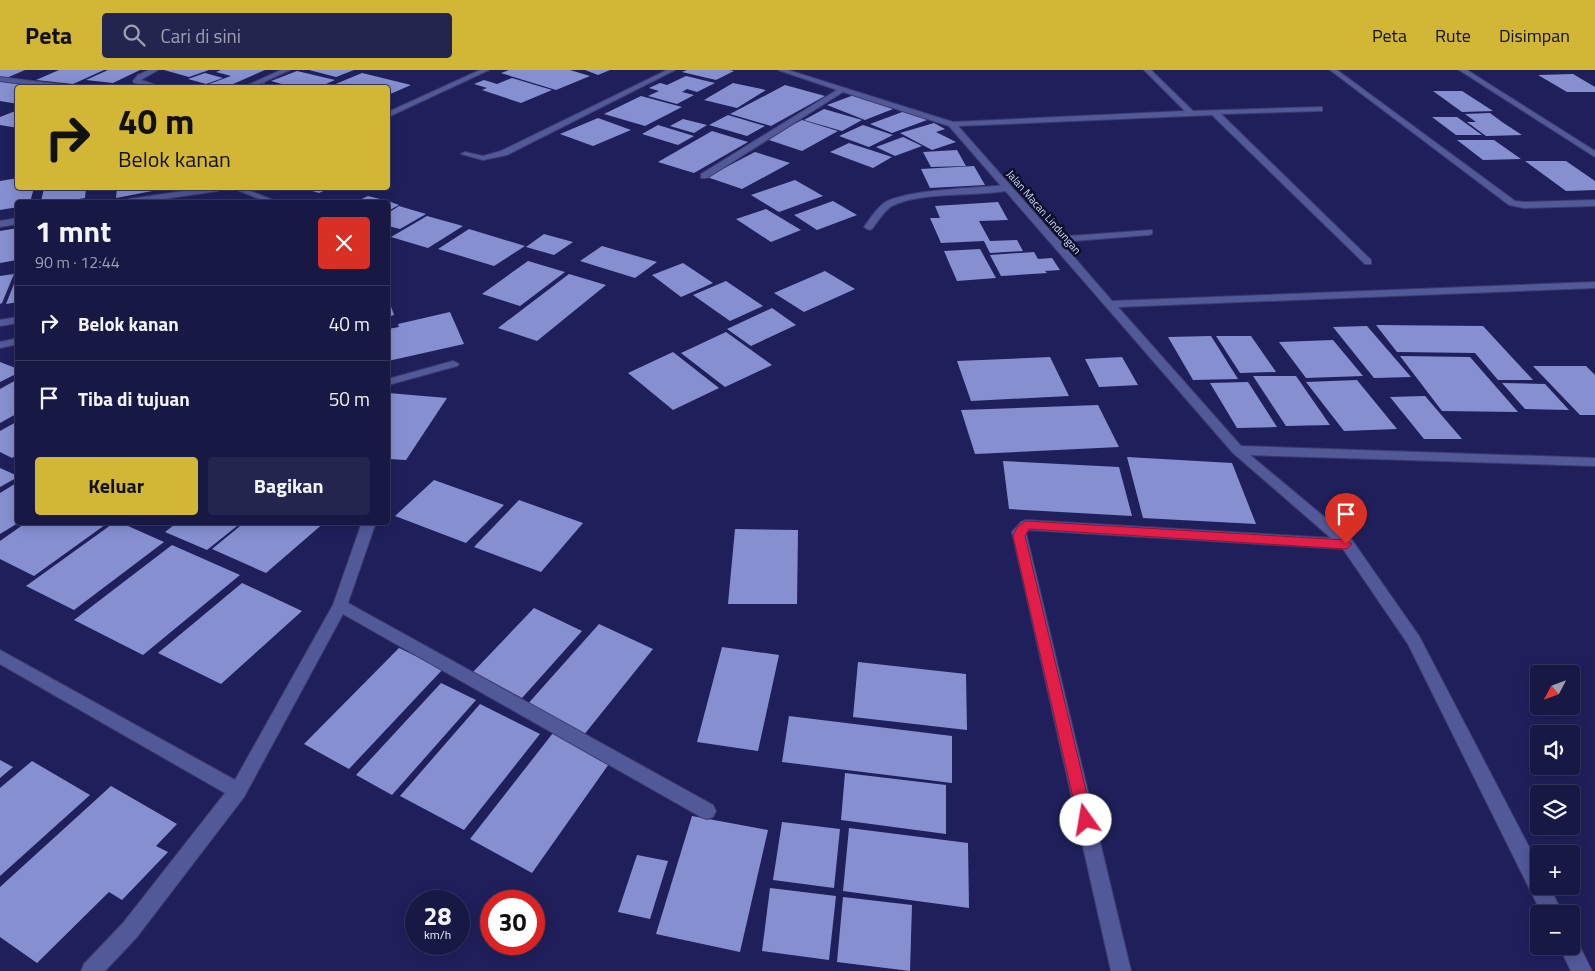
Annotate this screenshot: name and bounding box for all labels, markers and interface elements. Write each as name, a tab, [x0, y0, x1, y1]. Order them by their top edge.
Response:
search box	[102, 13, 452, 58]
text: Peta	[25, 17, 72, 53]
icon: search	[120, 21, 148, 49]
text: Cari di sini	[160, 21, 241, 50]
text: Peta	[1372, 22, 1407, 49]
text: Rute	[1435, 22, 1471, 49]
text: Disimpan	[1499, 22, 1570, 49]
text: 40 m	[118, 94, 194, 148]
icon: right	[35, 105, 100, 170]
text: Belok kanan	[118, 142, 231, 176]
street label: Jalan Macan Lindungan	[1003, 166, 1085, 258]
text: 1 mnt	[35, 208, 111, 254]
button: close	[318, 217, 370, 269]
text: 90 m · 12:44	[35, 250, 120, 274]
icon: right	[35, 309, 63, 337]
text: Belok kanan	[78, 309, 179, 338]
text: 40 m	[329, 309, 370, 338]
icon: arrive	[35, 384, 63, 412]
text: Tiba di tujuan	[78, 384, 190, 413]
text: 50 m	[329, 384, 370, 413]
button: Keluar	[35, 457, 198, 515]
button: Bagikan	[208, 457, 370, 515]
pin	[1325, 493, 1367, 544]
icon: arrive	[1332, 500, 1360, 528]
north arrow	[1530, 665, 1580, 715]
map controls	[1530, 665, 1580, 955]
button: sound	[1530, 725, 1580, 775]
button: layers	[1530, 785, 1580, 835]
position arrow	[1059, 793, 1111, 845]
button: +	[1530, 845, 1580, 895]
speed limit sign: 30	[480, 890, 545, 955]
text: 28	[423, 897, 452, 935]
button: −	[1530, 905, 1580, 955]
text: km/h	[424, 925, 451, 944]

